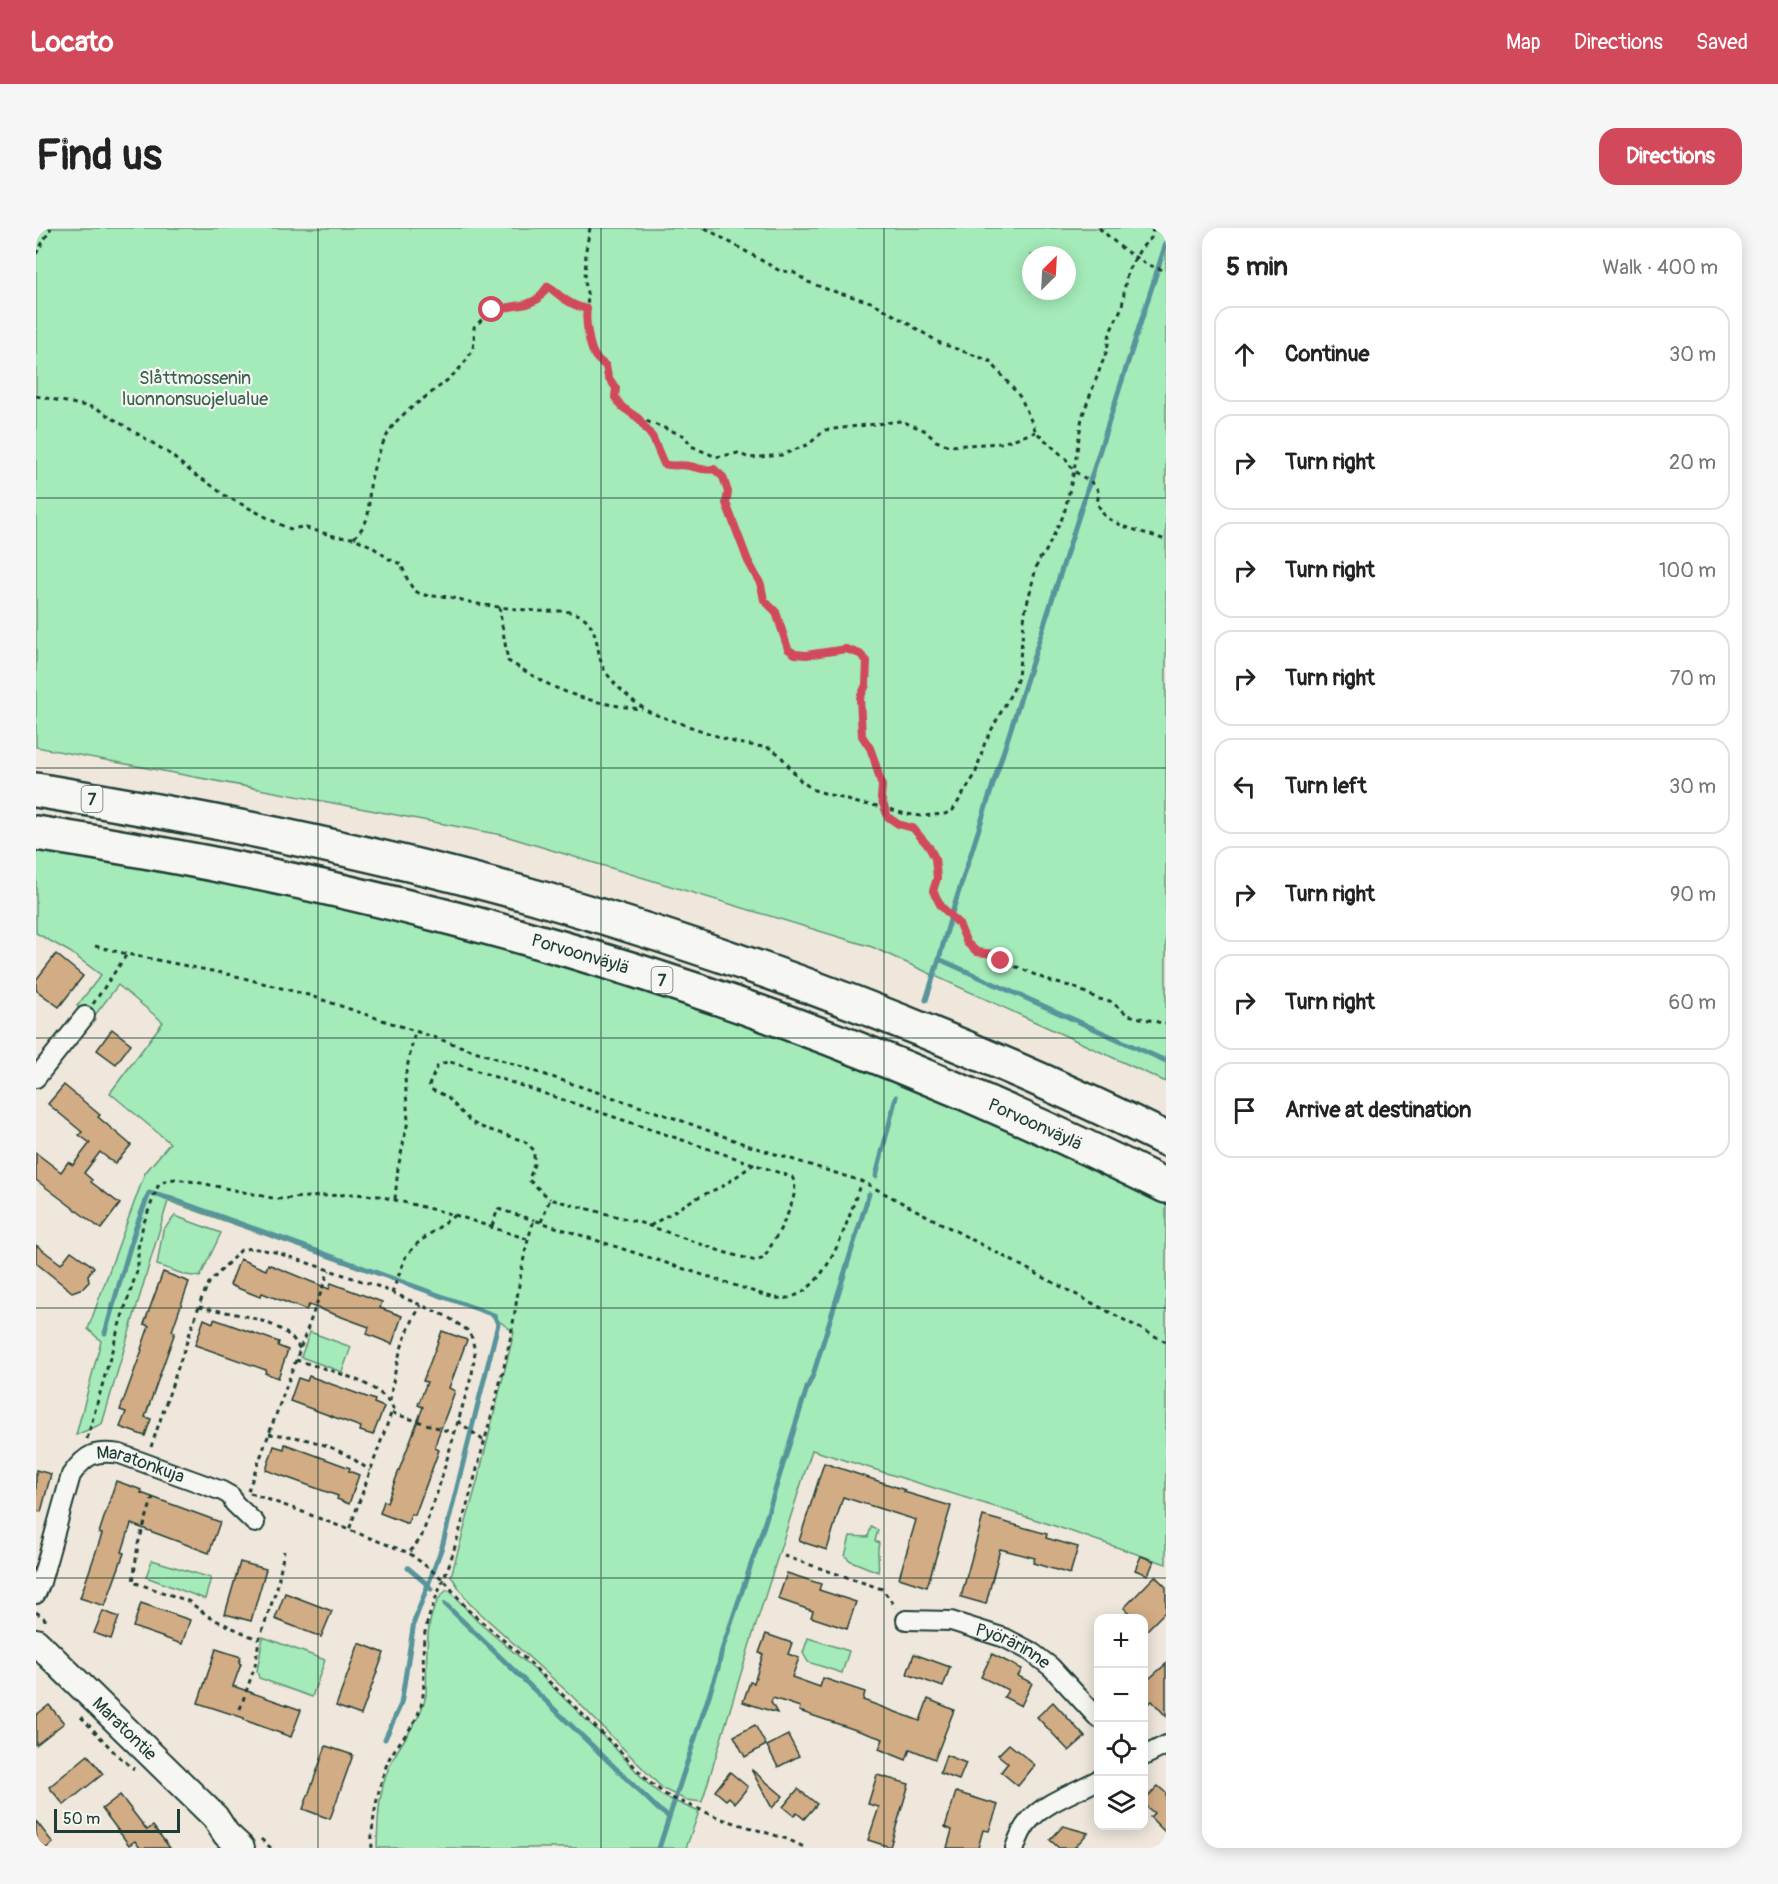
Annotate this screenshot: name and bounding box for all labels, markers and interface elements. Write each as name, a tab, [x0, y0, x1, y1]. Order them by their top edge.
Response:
text: Locato	[30, 25, 114, 60]
text: Map	[1506, 29, 1541, 56]
text: Directions	[1574, 29, 1663, 56]
text: Saved	[1696, 29, 1748, 56]
button: Directions	[1599, 128, 1742, 185]
text: Find us	[36, 130, 162, 182]
north arrow	[1022, 246, 1076, 300]
text: 5 min	[1226, 251, 1288, 283]
text: Walk · 400 m	[1602, 255, 1718, 280]
route start	[478, 296, 504, 322]
icon: ahead	[1228, 338, 1261, 371]
text: Continue	[1285, 340, 1369, 368]
text: 30 m	[1669, 342, 1716, 367]
park label: Slåttmossenin luonnonsuojelualue	[122, 367, 268, 411]
icon: right	[1228, 446, 1261, 479]
text: Turn right	[1285, 448, 1375, 476]
text: 20 m	[1669, 450, 1716, 475]
icon: right	[1228, 554, 1261, 587]
text: Turn right	[1285, 556, 1375, 584]
text: 100 m	[1659, 558, 1716, 583]
icon: right	[1228, 662, 1261, 695]
text: Turn right	[1285, 664, 1375, 692]
text: 70 m	[1670, 666, 1716, 691]
icon: left	[1228, 770, 1261, 803]
text: Turn left	[1285, 772, 1367, 800]
text: 30 m	[1669, 774, 1716, 799]
road number: 7	[82, 786, 102, 812]
icon: right	[1228, 878, 1261, 911]
text: Turn right	[1285, 880, 1375, 908]
text: 90 m	[1670, 882, 1716, 907]
street label: Porvoonväylä	[529, 929, 632, 980]
route end	[987, 947, 1013, 973]
road number: 7	[652, 967, 672, 993]
icon: right	[1228, 986, 1261, 1019]
text: Turn right	[1285, 988, 1375, 1016]
text: 60 m	[1669, 990, 1716, 1015]
street label: Porvoonväylä	[984, 1093, 1086, 1156]
icon: arrive	[1228, 1094, 1261, 1127]
text: Arrive at destination	[1285, 1096, 1471, 1124]
street label: Maratonkuja	[96, 1441, 188, 1488]
map controls	[1094, 1614, 1148, 1830]
button: +	[1094, 1614, 1148, 1668]
street label: Pyörärinne	[973, 1618, 1055, 1674]
button: −	[1094, 1668, 1148, 1722]
street label: Maratontie	[87, 1692, 162, 1766]
button: locate	[1094, 1722, 1148, 1776]
button: layers	[1094, 1776, 1148, 1830]
scale bar	[54, 1806, 180, 1834]
text: 50 m	[63, 1809, 100, 1829]

